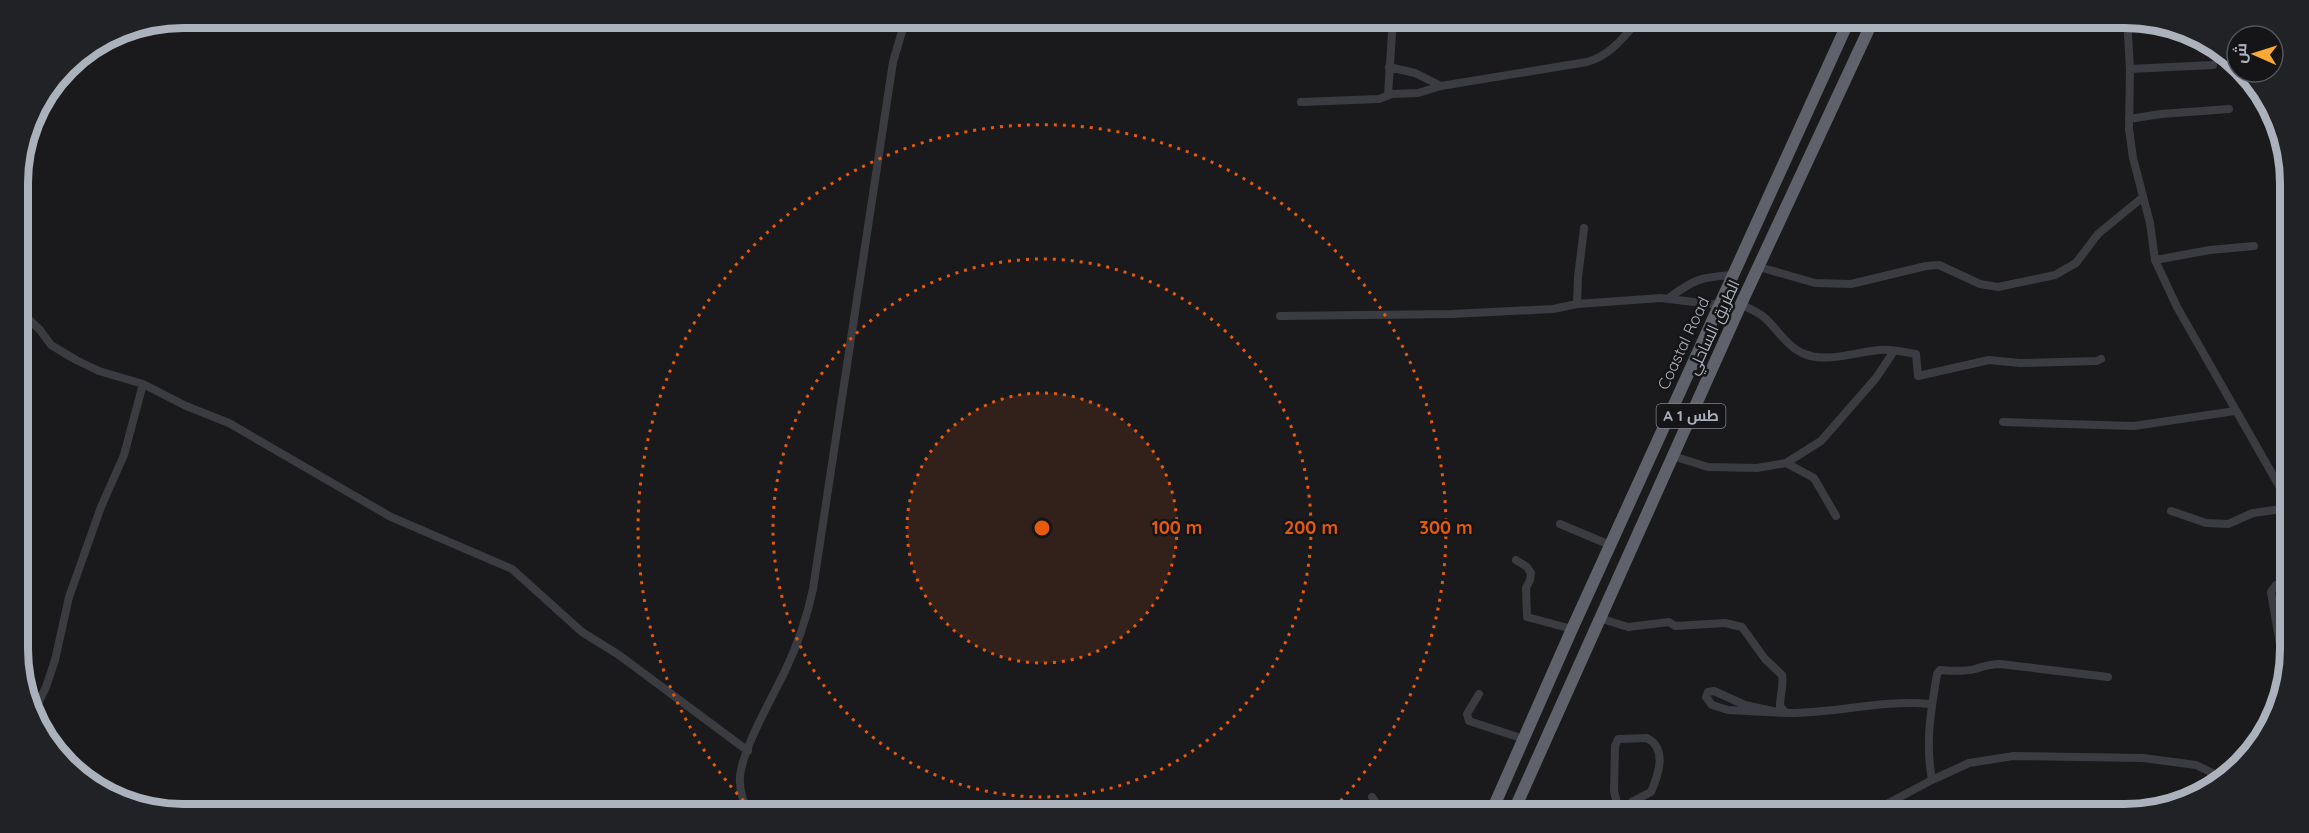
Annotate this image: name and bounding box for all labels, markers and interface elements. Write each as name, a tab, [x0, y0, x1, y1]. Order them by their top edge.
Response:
north arrow	[2225, 24, 2285, 84]
text: ش	[2229, 42, 2251, 64]
street label: الطريق الساحلي	[1682, 276, 1747, 379]
street label: Coastal Road	[1653, 293, 1713, 393]
road number: A 1 طس	[1656, 404, 1726, 428]
text: 100 m	[1152, 516, 1202, 539]
text: 200 m	[1284, 516, 1338, 539]
text: 300 m	[1419, 516, 1473, 539]
centre of rings	[1032, 518, 1052, 538]

